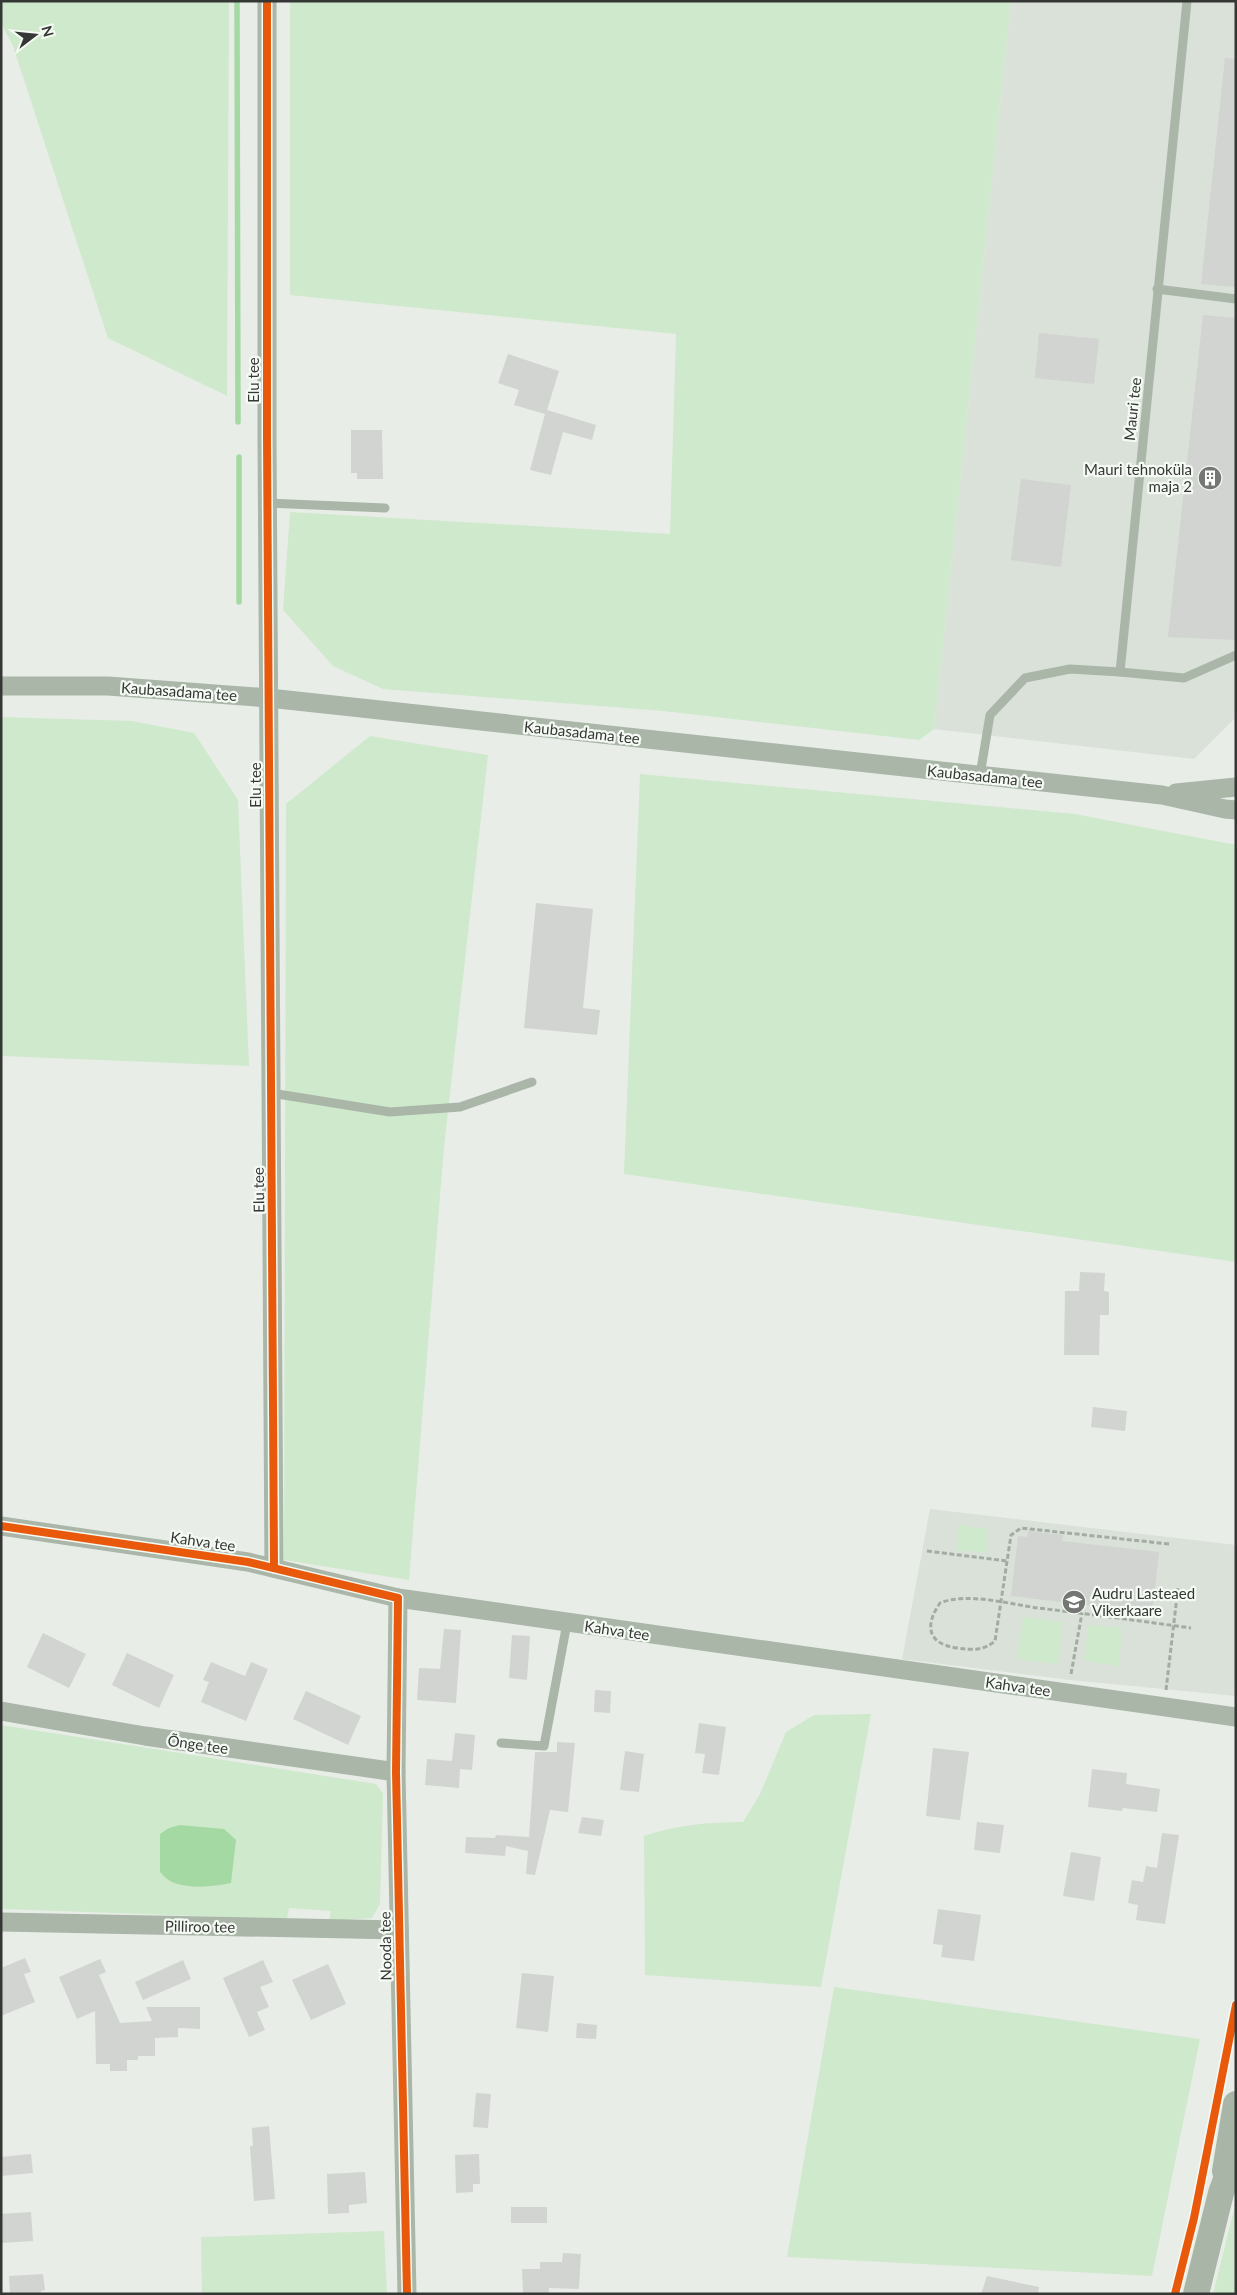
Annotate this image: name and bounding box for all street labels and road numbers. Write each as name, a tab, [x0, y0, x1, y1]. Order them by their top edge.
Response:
street label: Elu tee	[244, 357, 262, 403]
street label: Mauri tee	[1120, 376, 1144, 442]
street label: Kaubasadama tee	[120, 678, 238, 704]
street label: Kaubasadama tee	[523, 717, 641, 747]
street label: Kaubasadama tee	[926, 761, 1044, 791]
street label: Elu tee	[246, 762, 264, 808]
street label: Elu tee	[249, 1167, 267, 1213]
street label: Kahva tee	[169, 1528, 237, 1554]
street label: Kahva tee	[583, 1617, 651, 1643]
street label: Kahva tee	[984, 1673, 1052, 1699]
street label: Õnge tee	[167, 1731, 229, 1757]
street label: Nooda tee	[375, 1911, 395, 1981]
street label: Pilliroo tee	[165, 1916, 235, 1936]

